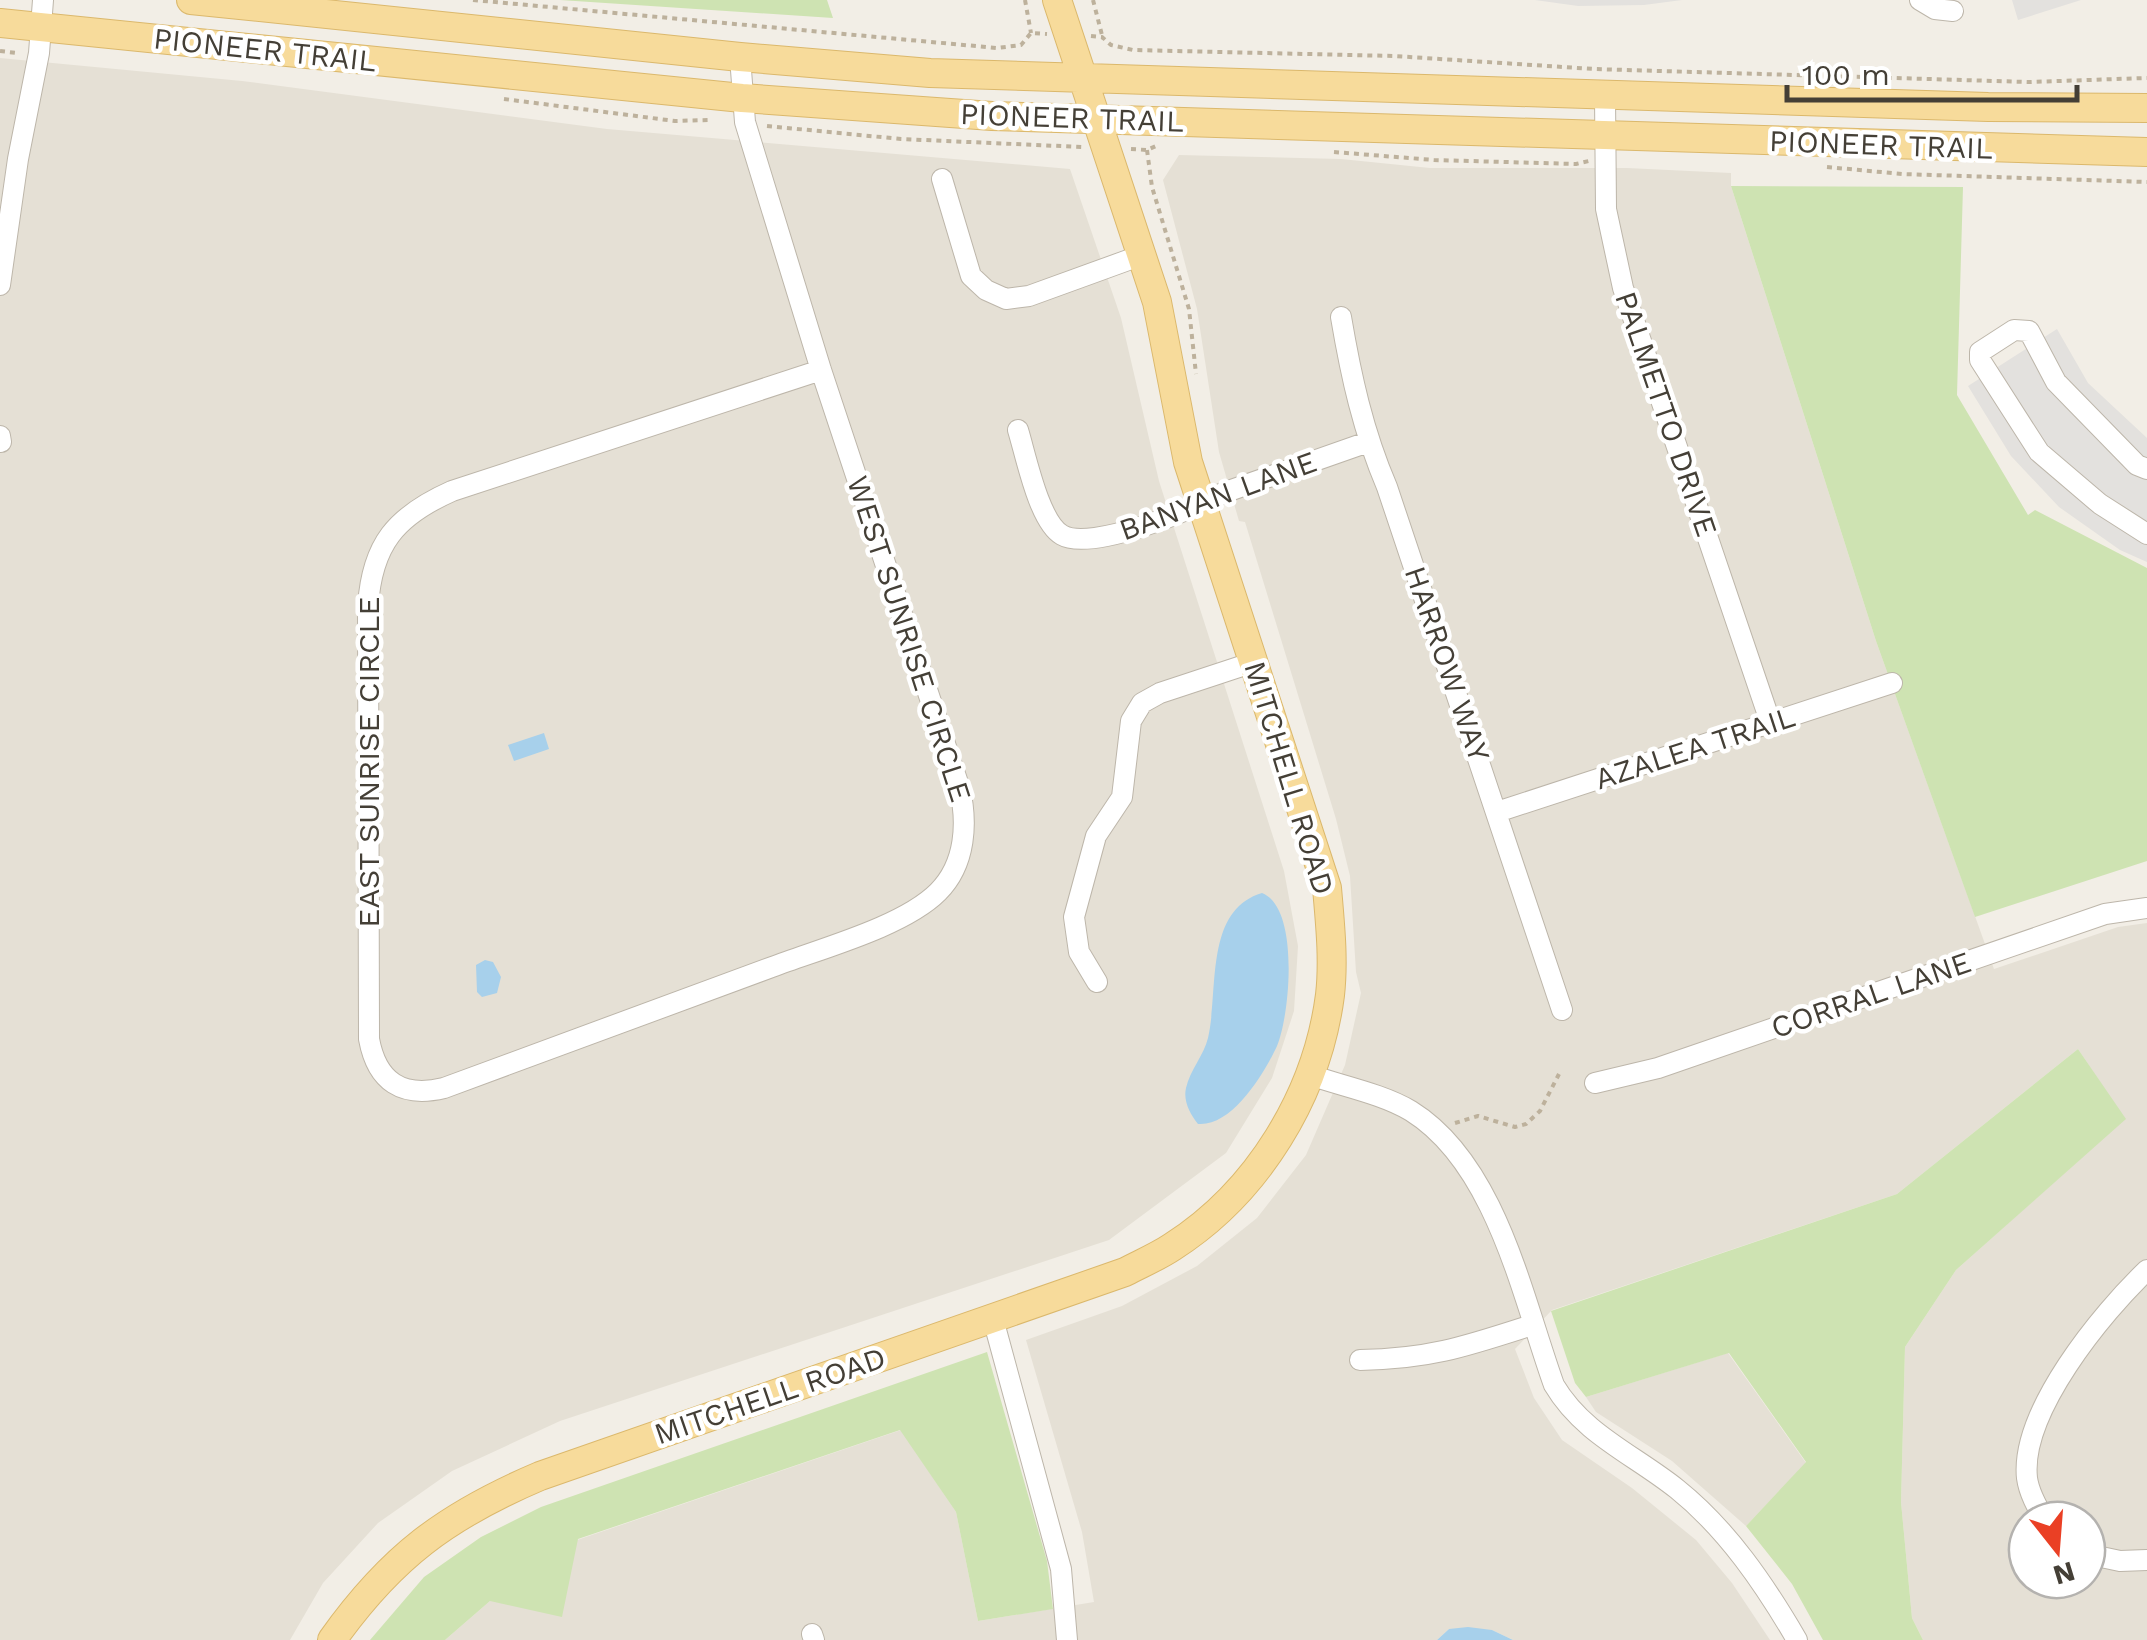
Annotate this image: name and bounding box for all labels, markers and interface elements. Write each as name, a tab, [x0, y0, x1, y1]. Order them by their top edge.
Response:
street label: PIONEER TRAIL	[152, 20, 378, 79]
scale bar	[1787, 40, 2077, 102]
text: 100 m	[1802, 57, 1890, 92]
street label: PIONEER TRAIL	[959, 96, 1185, 139]
street label: PIONEER TRAIL	[1768, 123, 1994, 166]
street label: PALMETTO DRIVE	[1608, 287, 1725, 541]
street label: BANYAN LANE	[1114, 444, 1321, 547]
street label: WEST SUNRISE CIRCLE	[840, 471, 979, 806]
street label: HARROW WAY	[1398, 562, 1497, 766]
street label: EAST SUNRISE CIRCLE	[351, 596, 386, 928]
street label: MITCHELL ROAD	[1237, 657, 1342, 899]
street label: AZALEA TRAIL	[1590, 699, 1799, 796]
street label: CORRAL LANE	[1766, 944, 1975, 1045]
street label: MITCHELL ROAD	[650, 1340, 890, 1451]
north arrow	[2007, 1500, 2107, 1600]
text: N	[2049, 1555, 2079, 1592]

